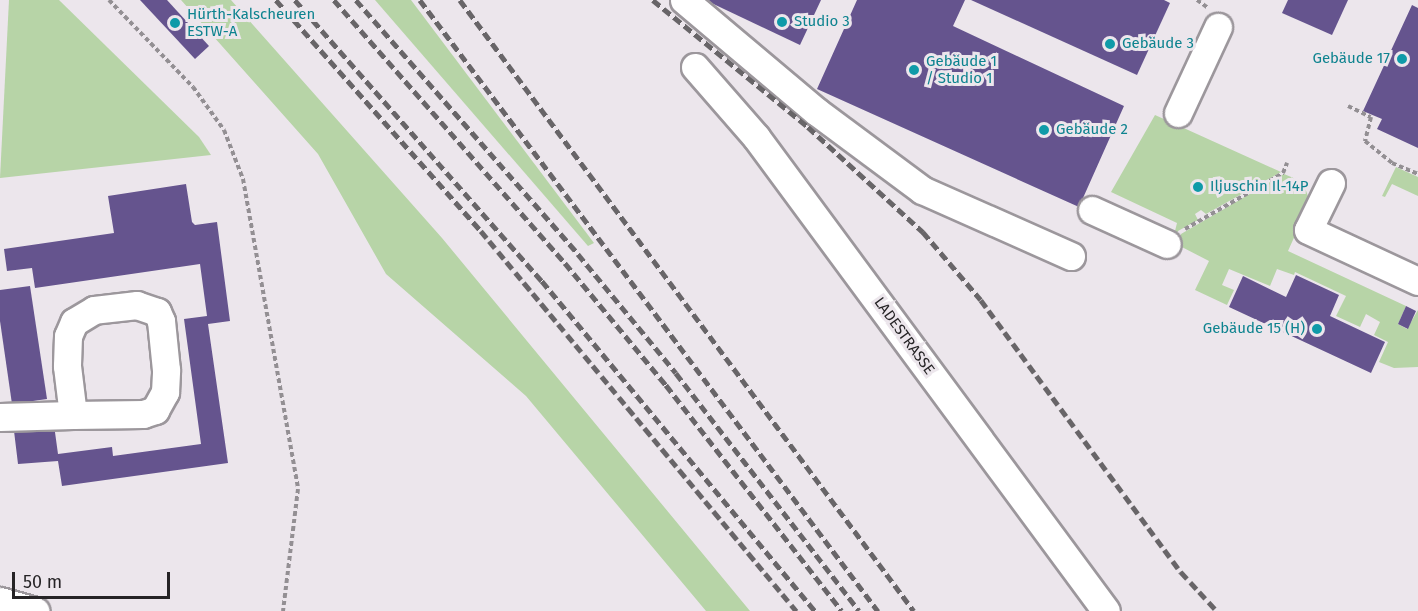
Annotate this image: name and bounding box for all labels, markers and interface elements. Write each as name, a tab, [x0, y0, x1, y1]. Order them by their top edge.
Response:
place label: Hürth-Kalscheuren ESTW-A	[187, 5, 315, 40]
place label: Studio 3	[794, 13, 850, 31]
marker: Studio 3	[775, 15, 789, 29]
marker: Hürth-Kalscheuren ESTW-A	[168, 16, 182, 30]
place label: Gebäude 3	[1122, 35, 1194, 53]
marker: Gebäude 3	[1103, 37, 1117, 51]
place label: Gebäude 17	[1312, 50, 1390, 68]
place label: Gebäude 1 / Studio 1	[926, 52, 997, 87]
marker: Gebäude 17	[1395, 52, 1409, 66]
marker: Gebäude 1 / Studio 1	[907, 63, 921, 77]
place label: Gebäude 2	[1056, 121, 1128, 139]
marker: Gebäude 2	[1037, 123, 1051, 137]
place label: Iljuschin Il-14P	[1210, 178, 1309, 196]
marker: Iljuschin Il-14P	[1191, 180, 1205, 194]
street label: LADESTRASSE	[870, 294, 938, 378]
place label: Gebäude 15 (H)	[1203, 320, 1305, 338]
marker: Gebäude 15 (H)	[1310, 322, 1324, 336]
scale bar	[15, 560, 172, 598]
text: 50 m	[23, 571, 62, 593]

